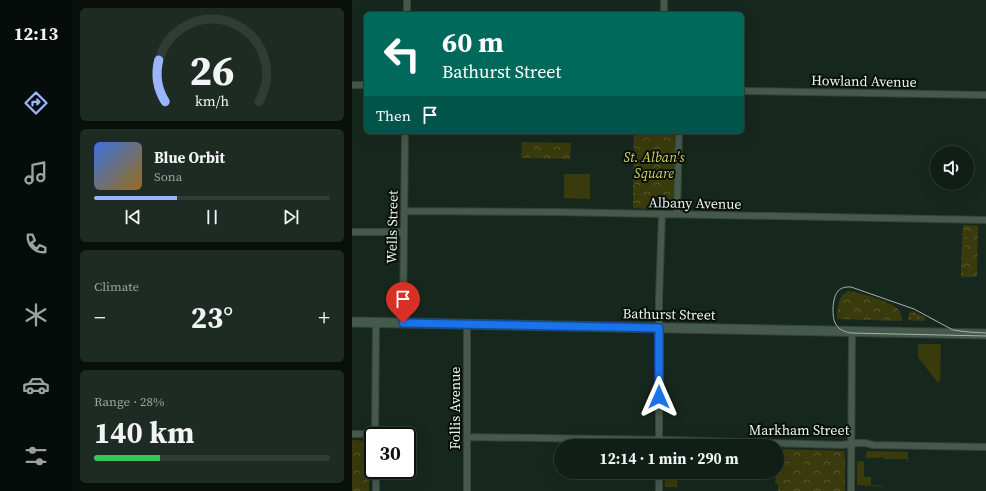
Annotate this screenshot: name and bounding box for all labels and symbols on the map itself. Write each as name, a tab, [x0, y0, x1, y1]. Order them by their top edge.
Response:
street label: Howland Avenue	[811, 70, 917, 92]
park label: St. Alban's Square	[623, 147, 686, 183]
street label: Wells Street	[381, 190, 403, 264]
street label: Albany Avenue	[648, 192, 742, 214]
pin	[386, 282, 420, 323]
street label: Bathurst Street	[622, 303, 716, 325]
street label: Follis Avenue	[445, 367, 465, 449]
position arrow	[638, 376, 680, 418]
street label: Markham Street	[749, 420, 850, 440]
speed limit sign: 30	[364, 427, 416, 479]

